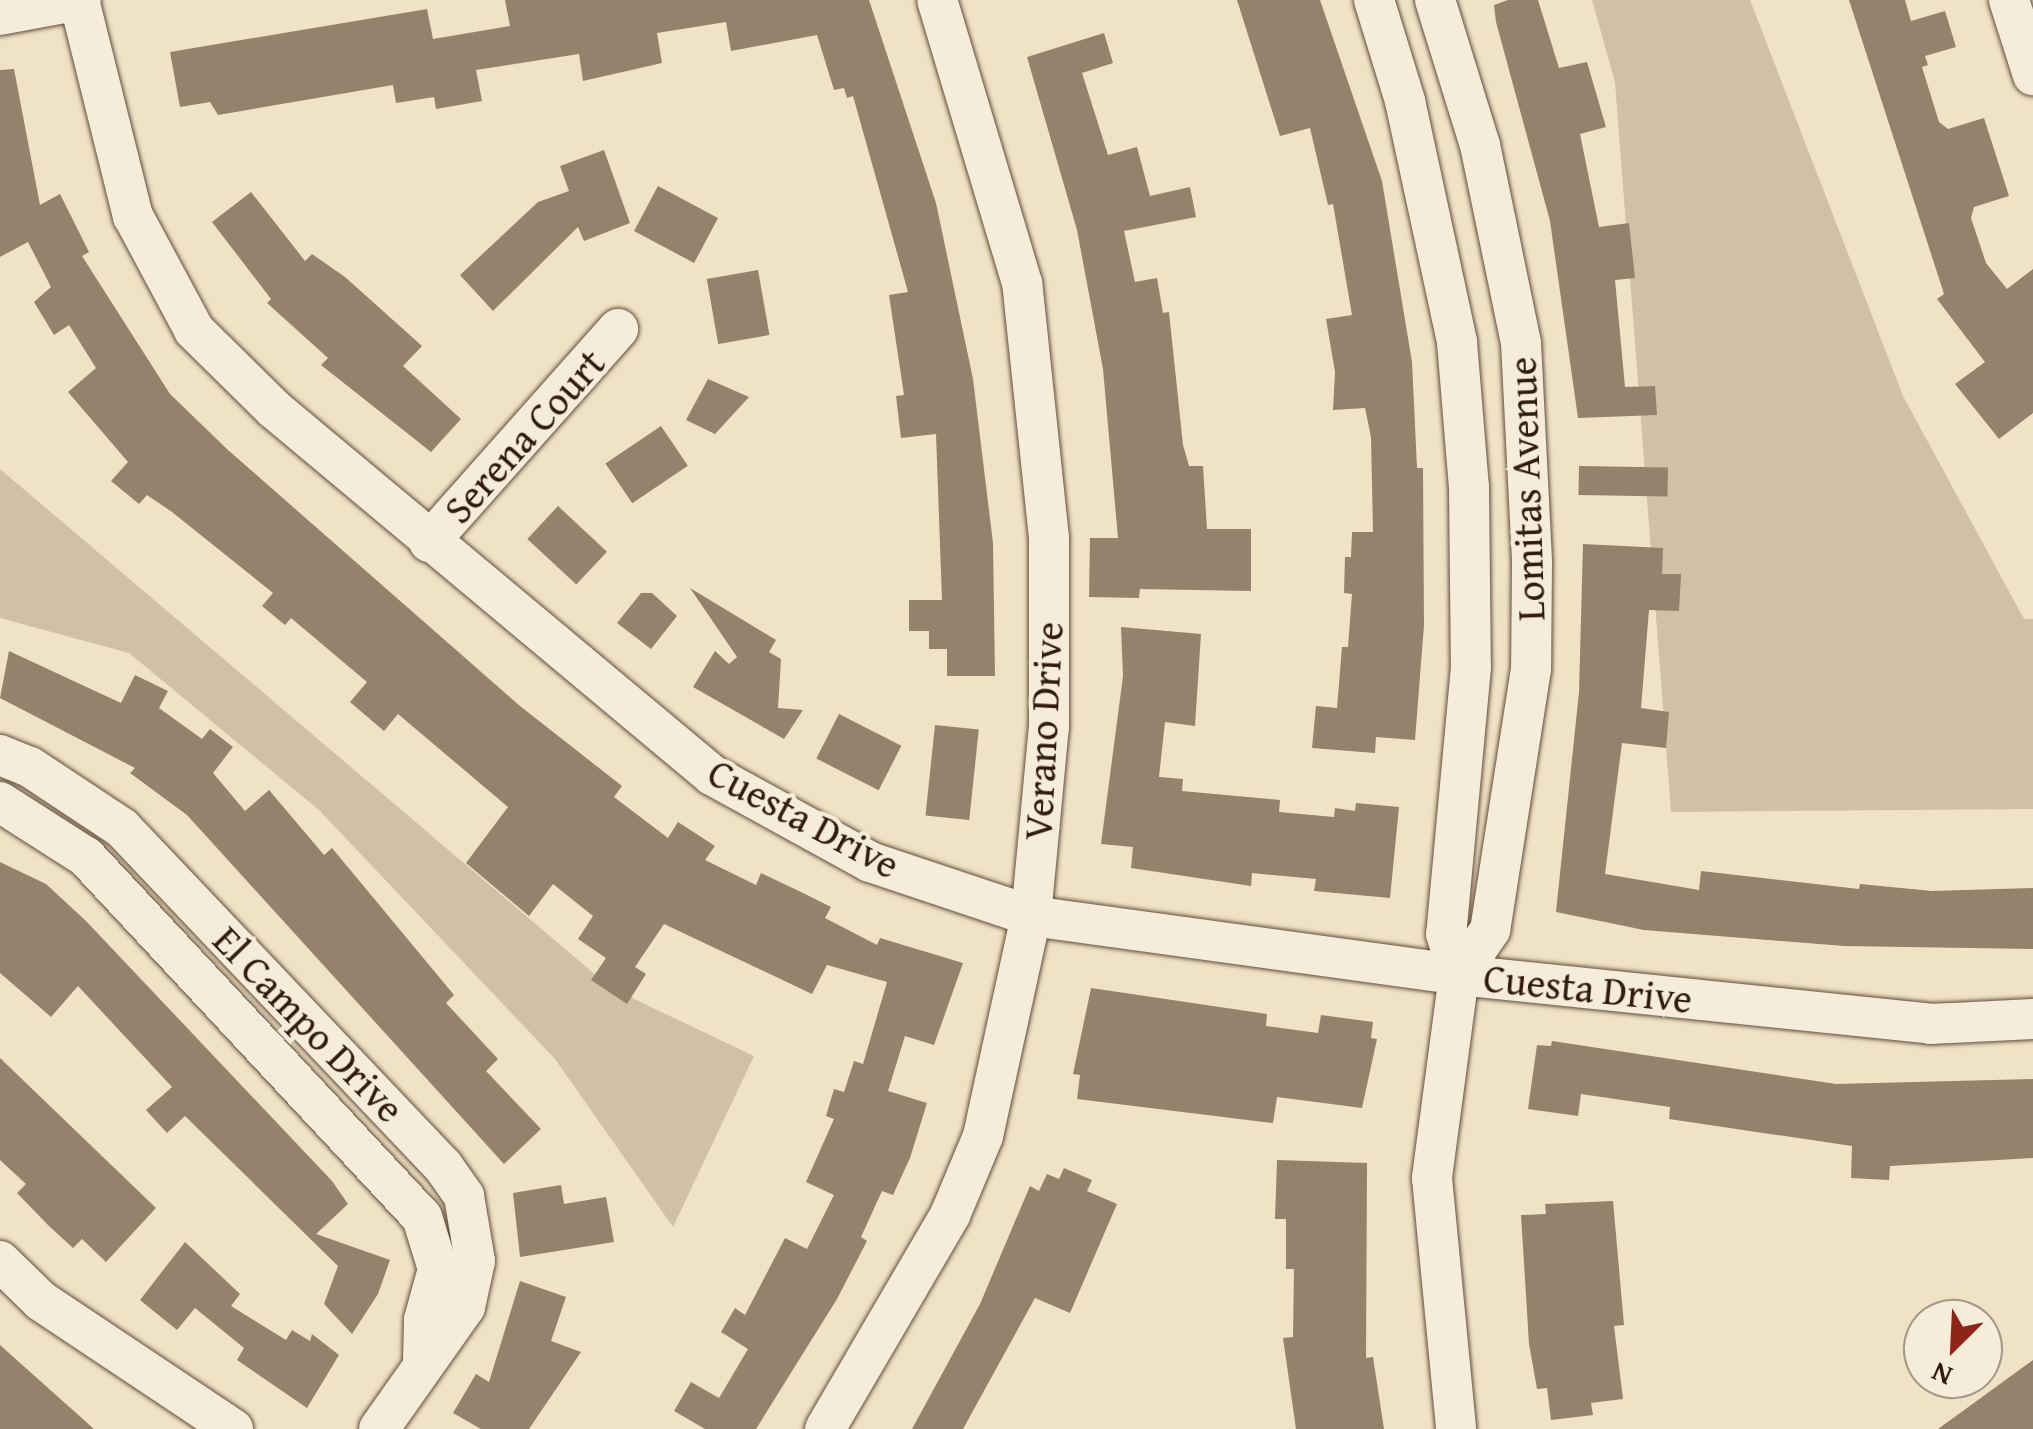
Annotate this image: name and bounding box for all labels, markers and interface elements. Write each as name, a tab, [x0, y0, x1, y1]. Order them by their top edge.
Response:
street label: Serena Court	[433, 339, 615, 533]
street label: Lomitas Avenue	[1497, 356, 1555, 622]
street label: Verano Drive	[1013, 620, 1073, 842]
street label: Cuesta Drive	[700, 748, 908, 888]
street label: El Campo Drive	[203, 916, 415, 1132]
street label: Cuesta Drive	[1481, 953, 1695, 1023]
north arrow	[1903, 1299, 2003, 1399]
text: N	[1925, 1353, 1958, 1398]

